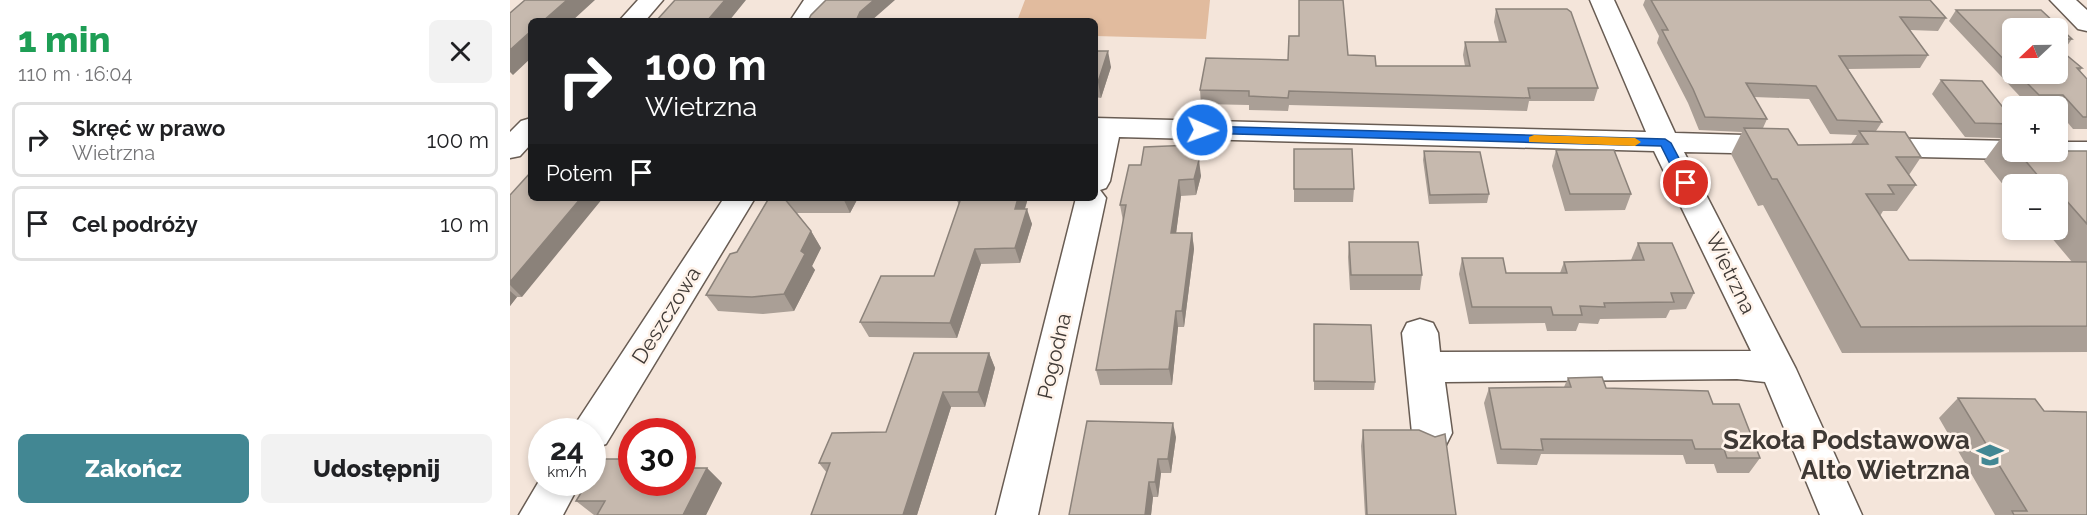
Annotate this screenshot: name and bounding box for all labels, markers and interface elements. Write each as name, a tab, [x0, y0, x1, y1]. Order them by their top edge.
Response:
text: 1 min	[18, 18, 110, 60]
north arrow	[2002, 18, 2068, 84]
map controls	[2002, 18, 2068, 240]
button: close	[429, 20, 492, 83]
text: 100 m	[645, 41, 767, 90]
icon: right	[546, 42, 624, 120]
text: 110 m · 16:04	[18, 62, 132, 86]
text: Wietrzna	[645, 91, 757, 122]
button: +	[2002, 96, 2068, 162]
position arrow	[1170, 98, 1234, 162]
text: Skręć w prawo	[72, 115, 225, 141]
icon: right	[21, 123, 54, 156]
text: 100 m	[427, 127, 489, 153]
text: Wietrzna	[72, 141, 155, 165]
icon: arrive	[625, 156, 658, 189]
pin	[1660, 157, 1711, 208]
text: Potem	[546, 160, 613, 186]
icon: arrive	[1669, 166, 1702, 199]
button: −	[2002, 174, 2068, 240]
icon: arrive	[21, 207, 54, 240]
text: Cel podróży	[72, 211, 198, 237]
text: 10 m	[440, 211, 489, 237]
street label: Wietrzna	[1701, 228, 1761, 318]
street label: Deszczowa	[626, 262, 706, 368]
street label: Pogodna	[1032, 311, 1076, 401]
speed limit sign: 30	[618, 418, 696, 496]
place label: Szkoła Podstawowa Alto Wietrzna	[1723, 425, 1970, 485]
text: 24	[550, 432, 584, 467]
button: Zakończ	[18, 434, 249, 503]
button: Udostępnij	[261, 434, 492, 503]
school or university icon: Szkoła Podstawowa Alto Wietrzna	[1975, 440, 2005, 470]
text: km/h	[547, 463, 587, 481]

